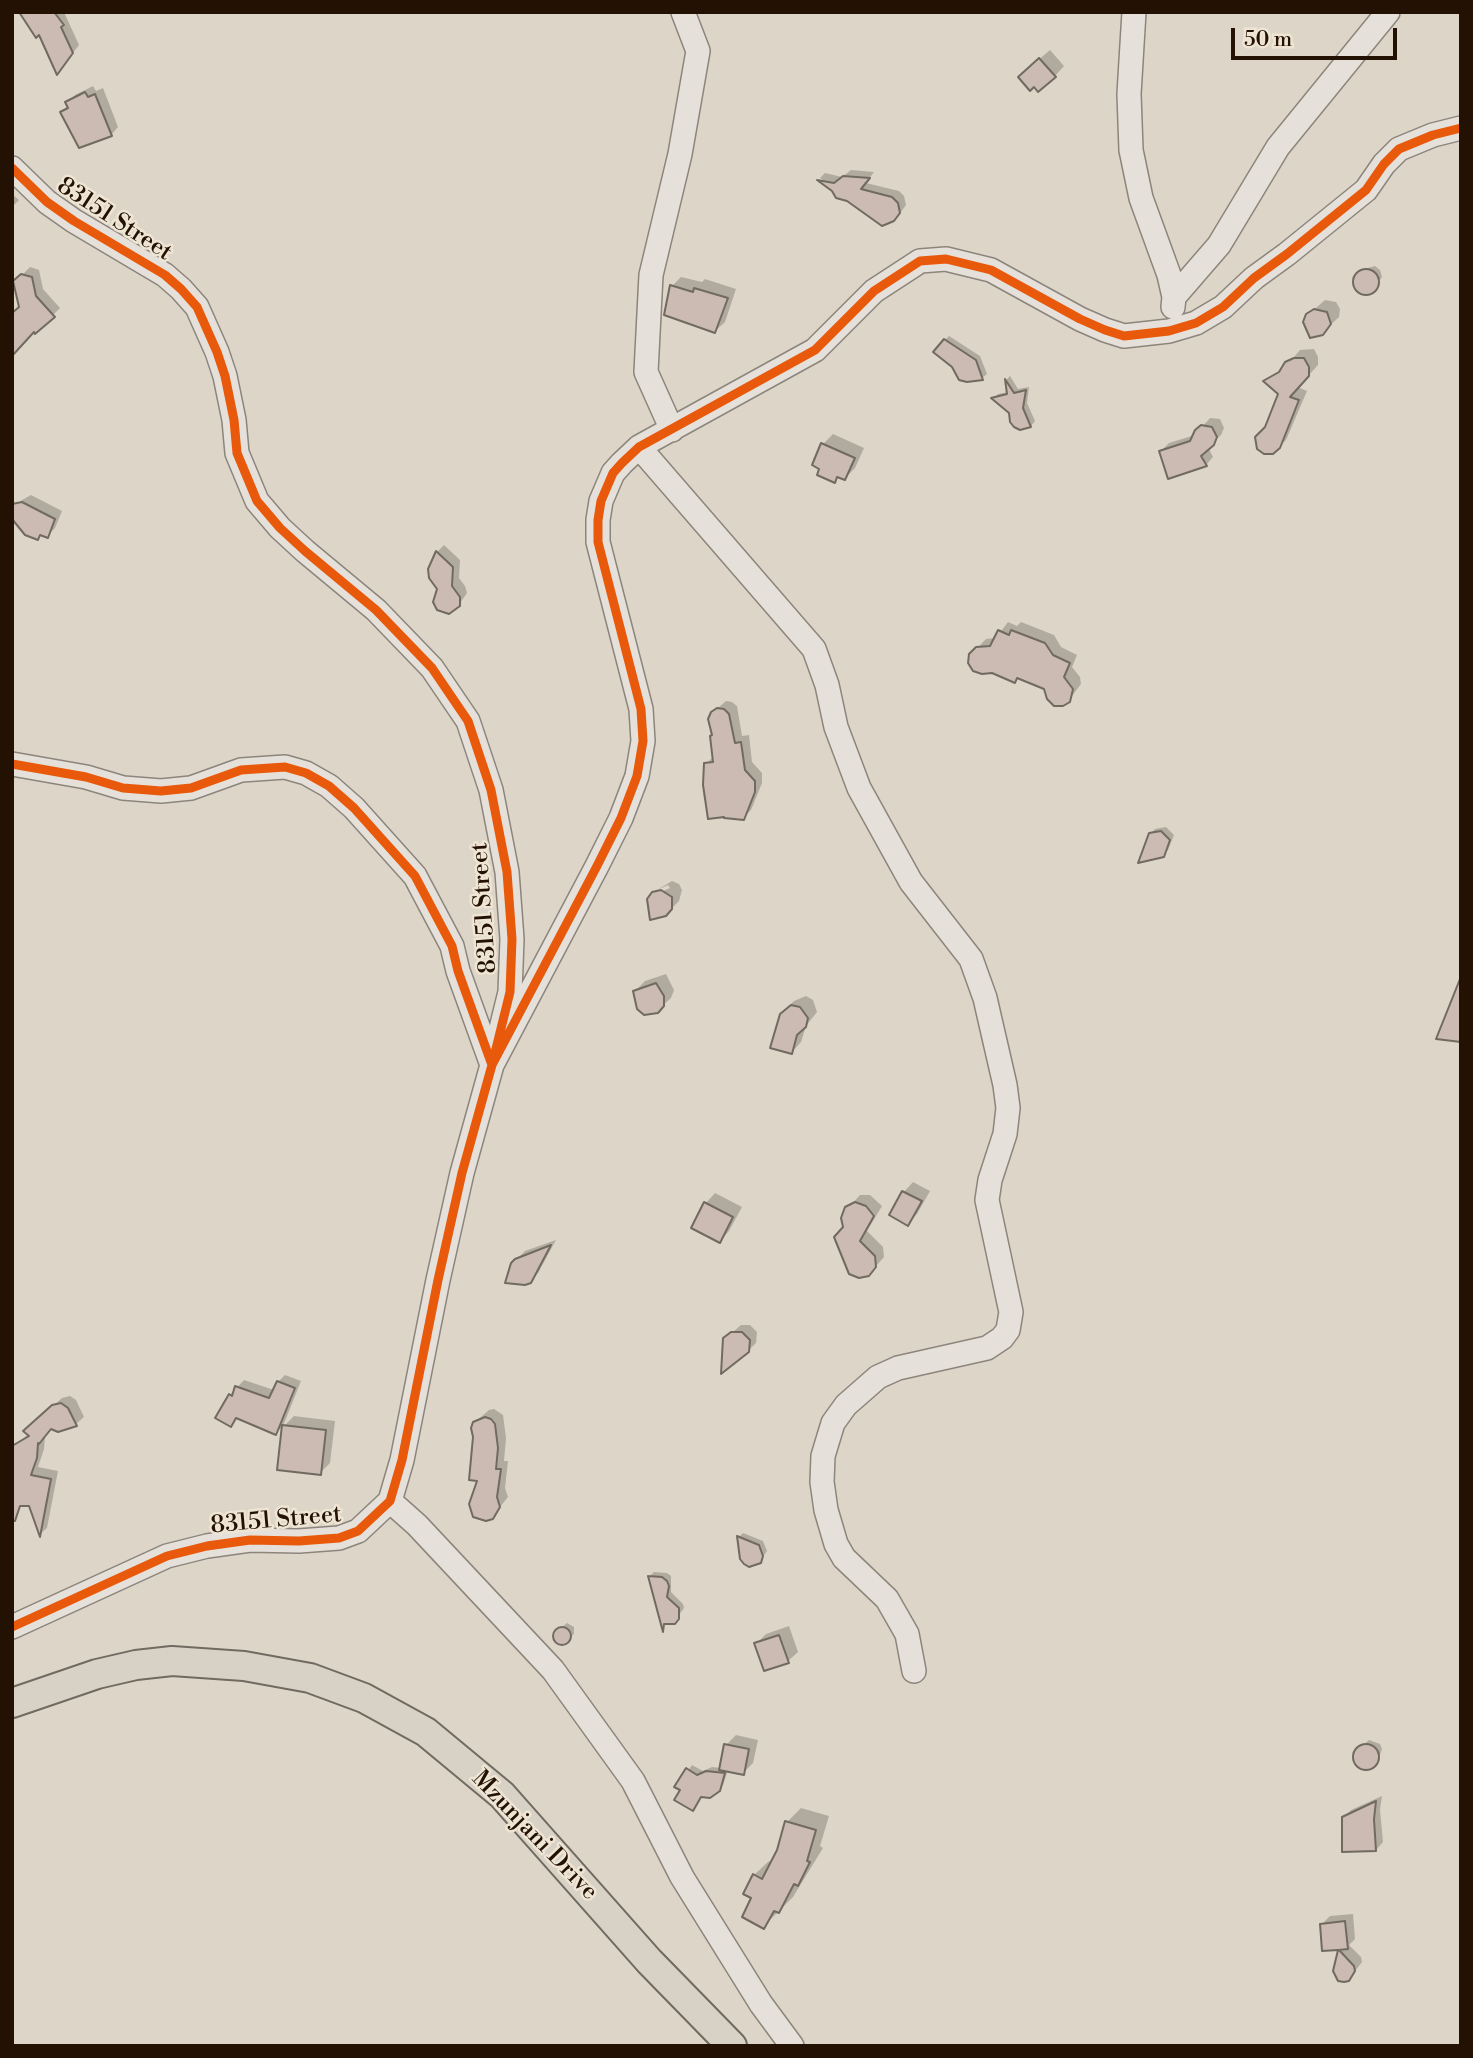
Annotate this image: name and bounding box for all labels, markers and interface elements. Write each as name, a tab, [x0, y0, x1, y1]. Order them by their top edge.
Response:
scale bar	[1235, 14, 1401, 58]
text: 50 m	[1244, 27, 1292, 53]
street label: 83151 Street	[51, 172, 177, 268]
street label: 83151 Street	[466, 841, 504, 975]
street label: 83151 Street	[209, 1501, 343, 1541]
street label: Mzunjani Drive	[465, 1765, 603, 1907]

